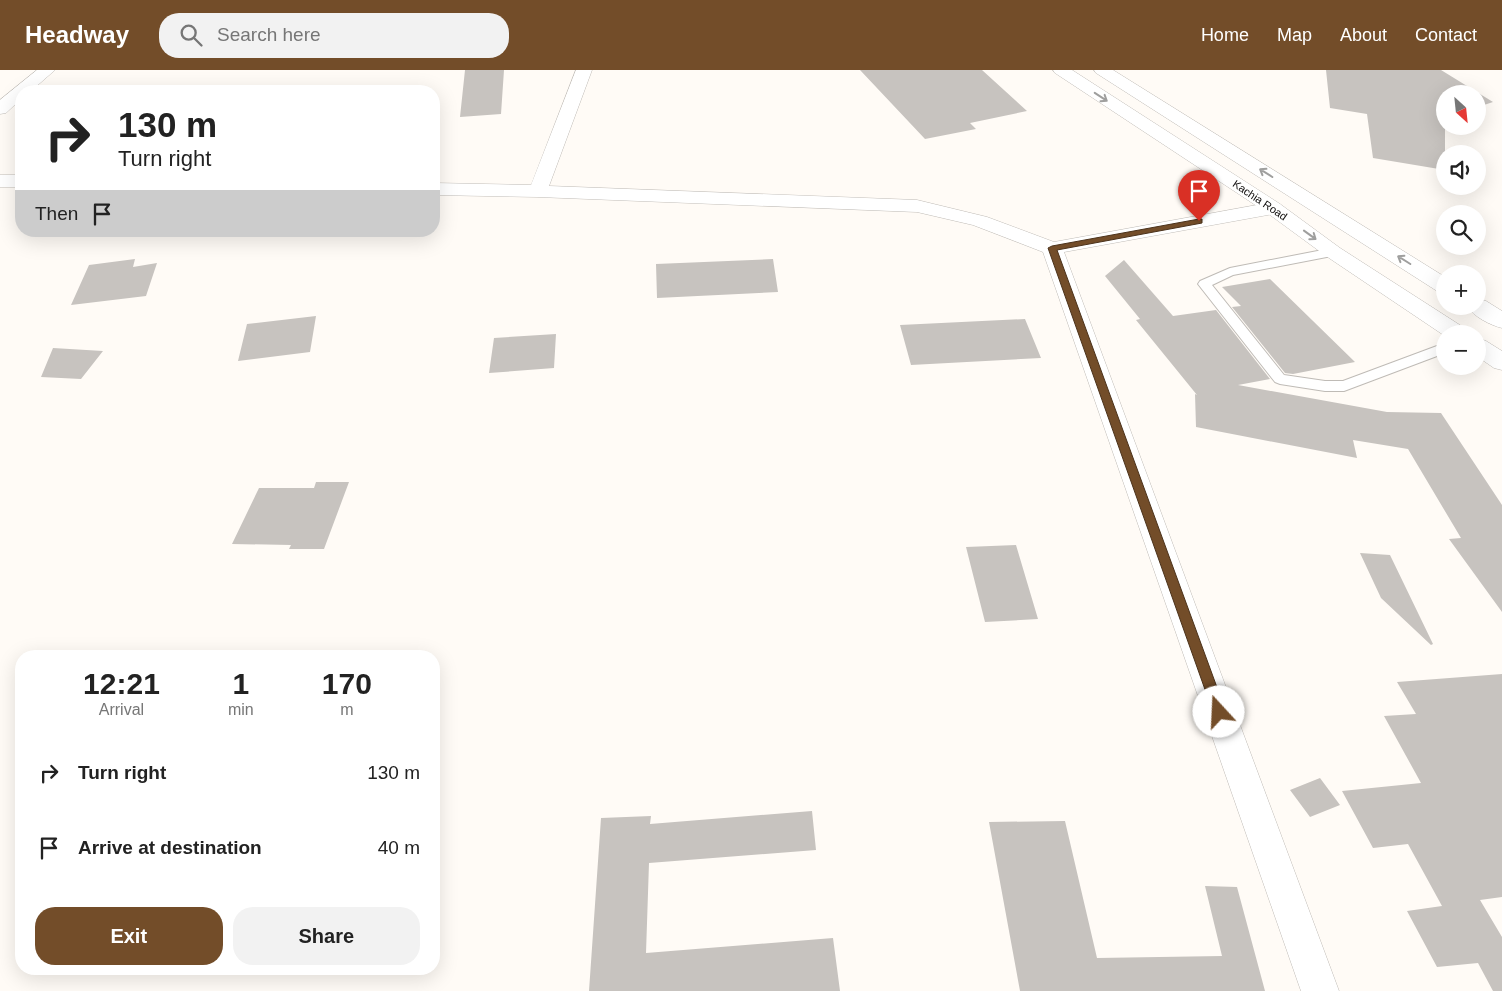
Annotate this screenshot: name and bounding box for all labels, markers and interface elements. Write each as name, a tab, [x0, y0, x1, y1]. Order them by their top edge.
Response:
search box	[159, 13, 509, 58]
text: Headway	[25, 21, 129, 48]
icon: search	[177, 21, 205, 49]
text: Search here	[217, 24, 321, 45]
text: Home	[1201, 25, 1249, 45]
text: Map	[1277, 25, 1312, 45]
text: About	[1340, 25, 1387, 45]
text: Contact	[1415, 25, 1477, 45]
north arrow	[1436, 85, 1486, 135]
map controls	[1436, 85, 1486, 375]
one-way arrow	[1094, 92, 1108, 102]
icon: right	[35, 105, 100, 170]
text: 130 m	[118, 105, 217, 144]
button: sound	[1436, 145, 1486, 195]
text: Turn right	[118, 146, 211, 171]
one-way arrow	[1260, 168, 1274, 178]
pin	[1178, 170, 1220, 221]
icon: arrive	[1185, 177, 1213, 205]
street label: Kachia Road	[1231, 177, 1289, 223]
icon: arrive	[88, 200, 116, 228]
text: Then	[35, 203, 78, 224]
button: search	[1436, 205, 1486, 255]
one-way arrow	[1303, 229, 1316, 240]
one-way arrow	[1397, 254, 1411, 264]
button: +	[1436, 265, 1486, 315]
button: −	[1436, 325, 1486, 375]
text: 12:21	[83, 667, 160, 700]
text: 1	[232, 667, 249, 700]
text: 170	[322, 667, 372, 700]
position arrow	[1192, 685, 1244, 737]
text: Arrival	[99, 701, 144, 718]
text: min	[228, 701, 254, 718]
text: m	[340, 701, 353, 718]
icon: right	[35, 759, 63, 787]
text: Turn right	[78, 762, 166, 783]
text: 130 m	[367, 762, 420, 783]
icon: arrive	[35, 834, 63, 862]
text: Arrive at destination	[78, 837, 262, 858]
text: 40 m	[378, 837, 420, 858]
button: Exit	[35, 907, 223, 965]
button: Share	[233, 907, 420, 965]

